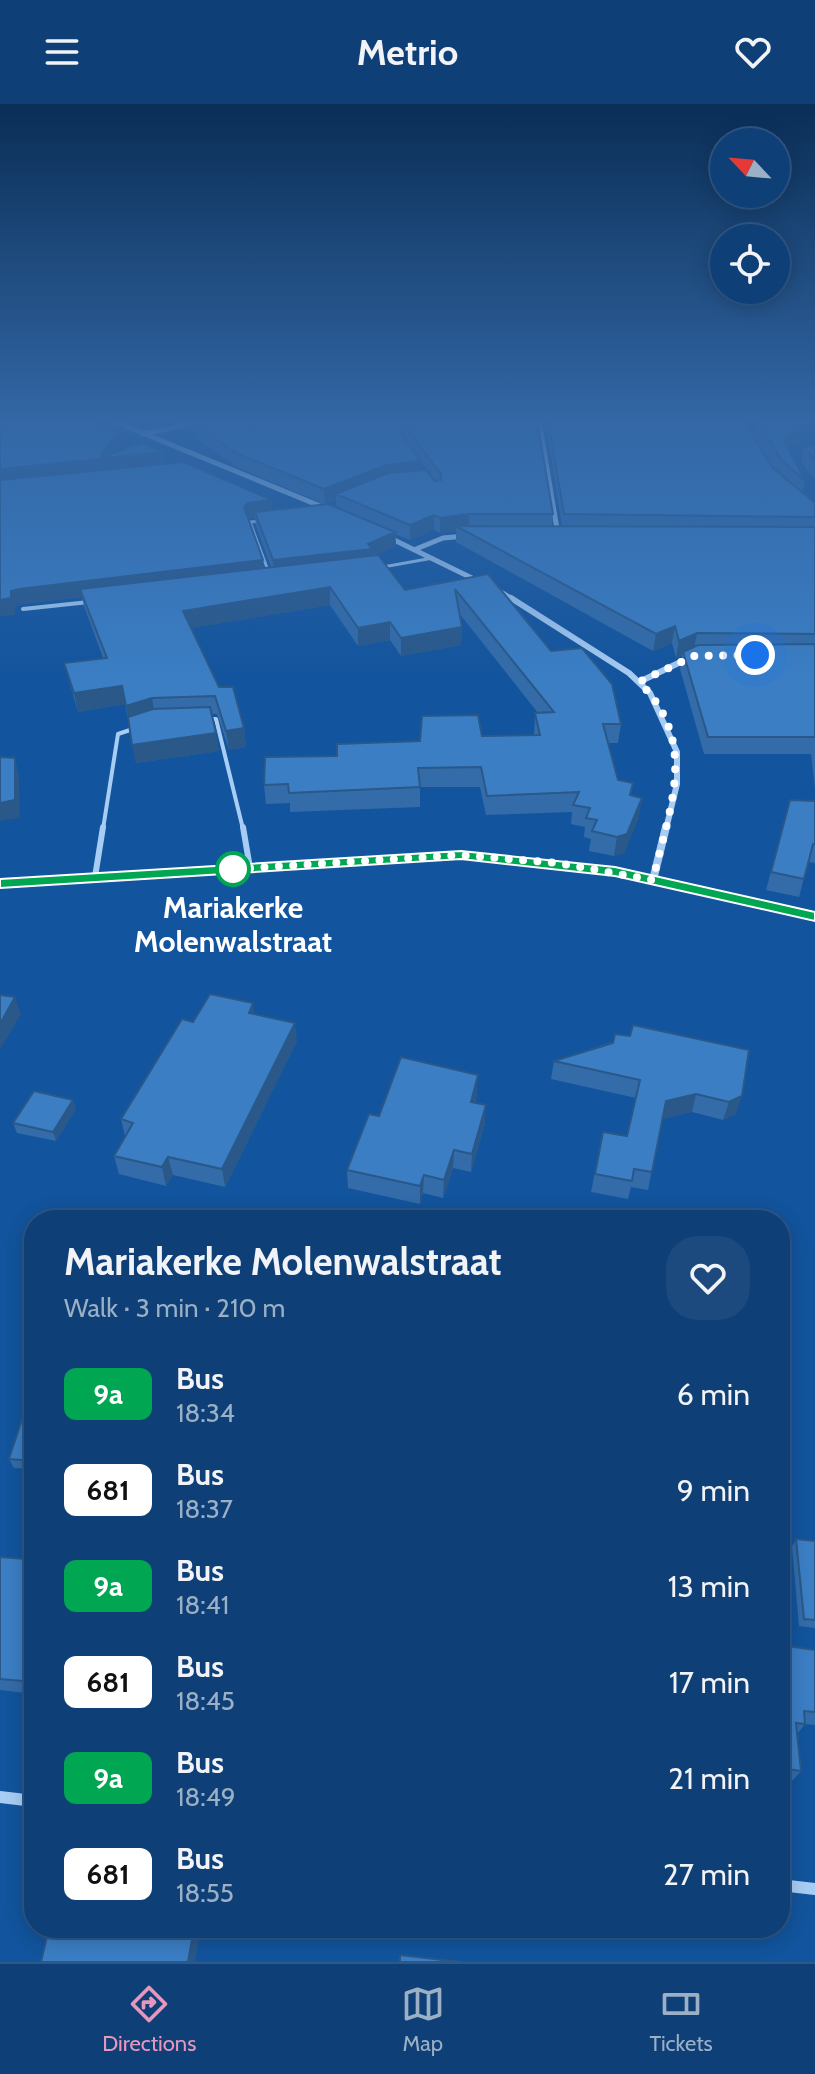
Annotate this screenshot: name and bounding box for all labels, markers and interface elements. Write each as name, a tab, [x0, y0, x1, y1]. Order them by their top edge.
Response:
icon: menu	[40, 30, 84, 74]
text: Metrio	[357, 30, 458, 74]
icon: heart	[731, 30, 775, 74]
north arrow	[710, 128, 790, 208]
map controls	[710, 128, 790, 304]
button: locate	[710, 224, 790, 304]
your location	[735, 635, 775, 675]
marker: Mariakerke Molenwalstraat	[216, 852, 250, 886]
place label: Mariakerke Molenwalstraat	[134, 889, 332, 960]
button: heart	[666, 1236, 750, 1320]
text: Mariakerke Molenwalstraat	[64, 1238, 502, 1285]
text: Walk · 3 min · 210 m	[64, 1292, 285, 1324]
text: Bus	[176, 1360, 224, 1397]
text: 6 min	[677, 1376, 750, 1413]
text: 9a	[93, 1377, 123, 1411]
text: 18:34	[176, 1397, 235, 1429]
text: Bus	[176, 1456, 224, 1493]
text: 9 min	[677, 1472, 750, 1509]
text: 681	[87, 1473, 129, 1507]
text: 18:37	[176, 1493, 233, 1525]
text: Bus	[176, 1552, 224, 1589]
text: 13 min	[668, 1568, 750, 1605]
text: 9a	[93, 1569, 123, 1603]
text: 18:41	[176, 1589, 229, 1621]
text: Bus	[176, 1648, 224, 1685]
text: 17 min	[669, 1664, 750, 1701]
text: 681	[87, 1665, 129, 1699]
text: 18:45	[176, 1685, 235, 1717]
text: Bus	[176, 1744, 224, 1781]
text: 21 min	[668, 1760, 750, 1797]
text: 9a	[93, 1761, 123, 1795]
text: 18:49	[176, 1781, 235, 1813]
text: Bus	[176, 1840, 224, 1877]
text: 27 min	[663, 1856, 750, 1893]
text: 681	[87, 1857, 129, 1891]
text: 18:55	[176, 1877, 234, 1909]
tab: Directions	[102, 1982, 196, 2057]
tab: Map	[401, 1982, 445, 2057]
tab: Tickets	[649, 1982, 713, 2057]

